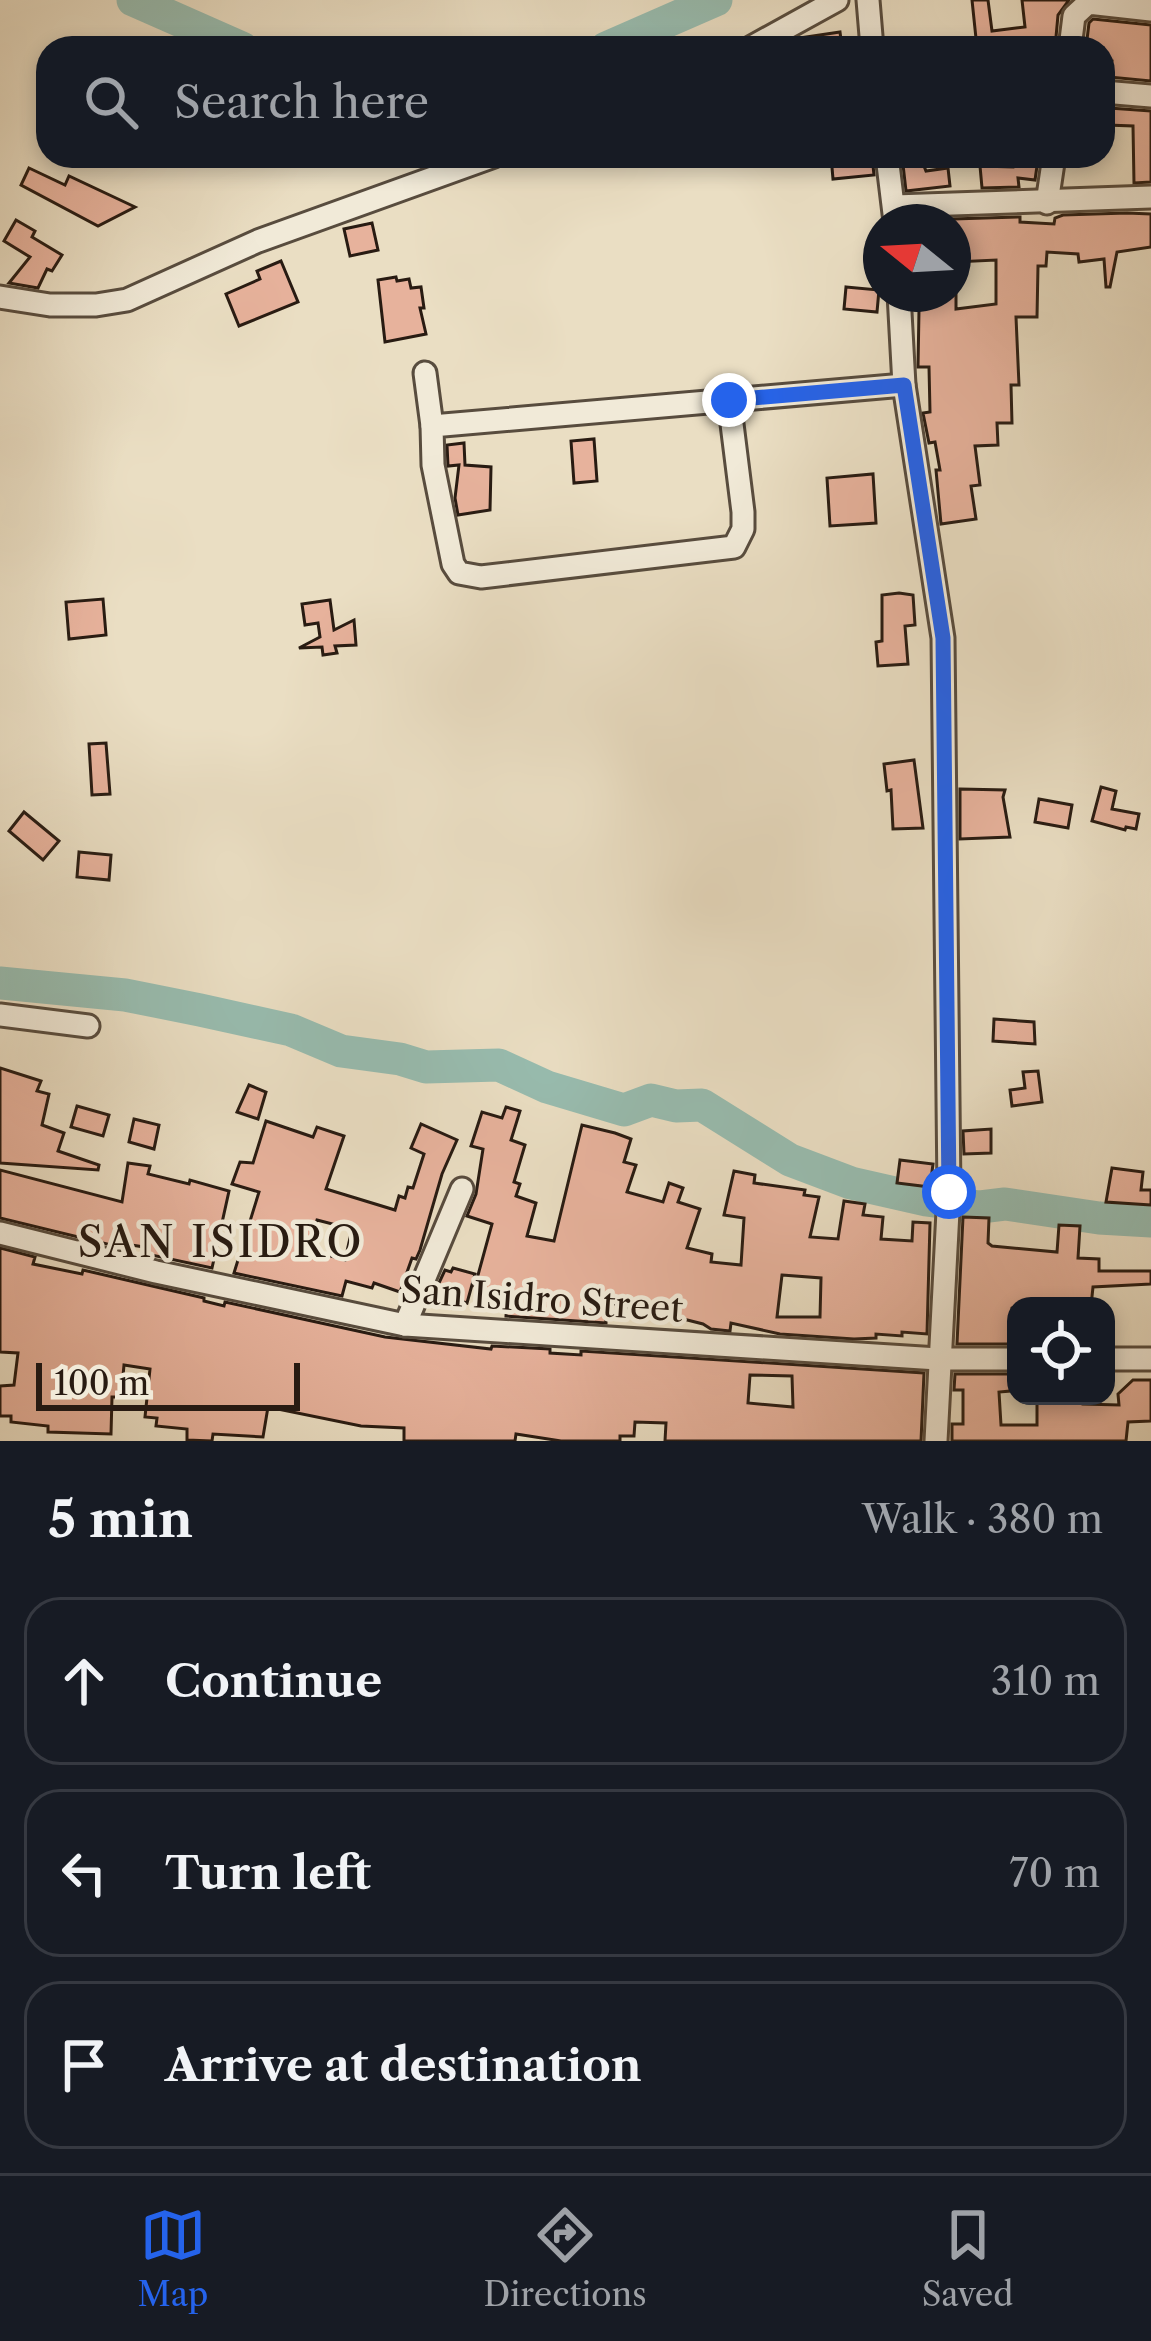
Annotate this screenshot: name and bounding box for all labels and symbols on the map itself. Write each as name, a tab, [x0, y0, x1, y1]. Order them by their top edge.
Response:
north arrow	[863, 204, 971, 312]
route end	[702, 373, 756, 427]
route start	[922, 1165, 976, 1219]
district label: SAN ISIDRO	[78, 1216, 364, 1268]
street label: San Isidro Street	[399, 1267, 685, 1331]
scale bar	[36, 1357, 300, 1410]

